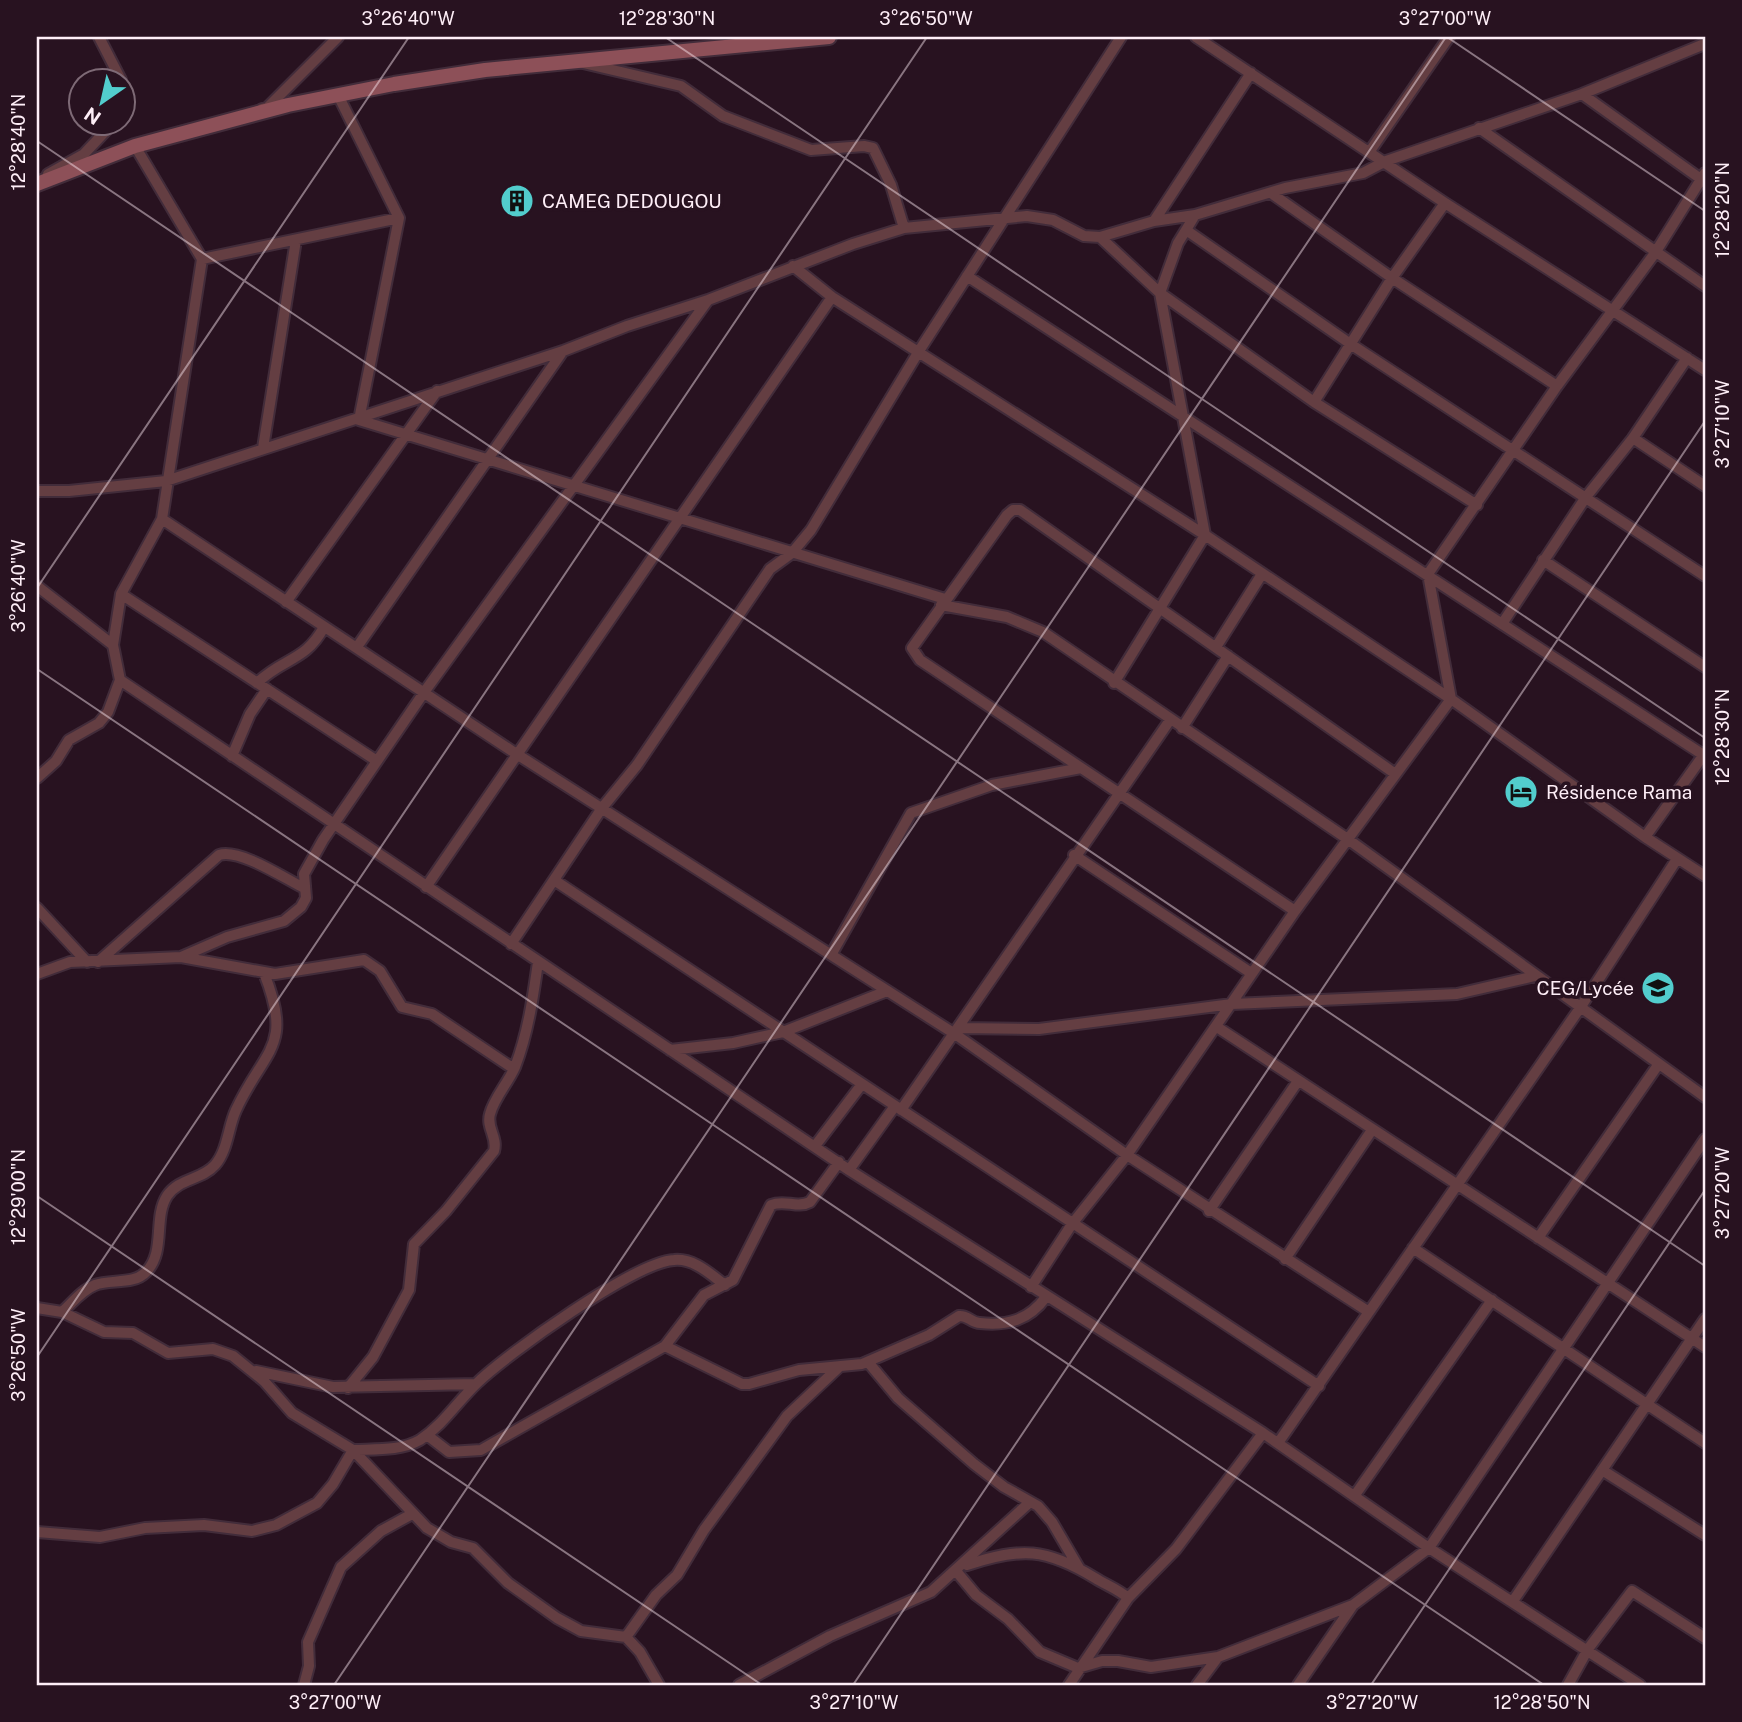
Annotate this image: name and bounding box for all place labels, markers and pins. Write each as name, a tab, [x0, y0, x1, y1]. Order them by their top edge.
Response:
building icon: CAMEG DEDOUGOU	[498, 182, 536, 220]
place label: CAMEG DEDOUGOU	[542, 190, 722, 212]
hotel icon: Résidence Rama	[1502, 773, 1540, 811]
place label: Résidence Rama	[1546, 781, 1692, 803]
school or university icon: CEG/Lycée	[1639, 969, 1677, 1007]
place label: CEG/Lycée	[1537, 977, 1634, 999]

